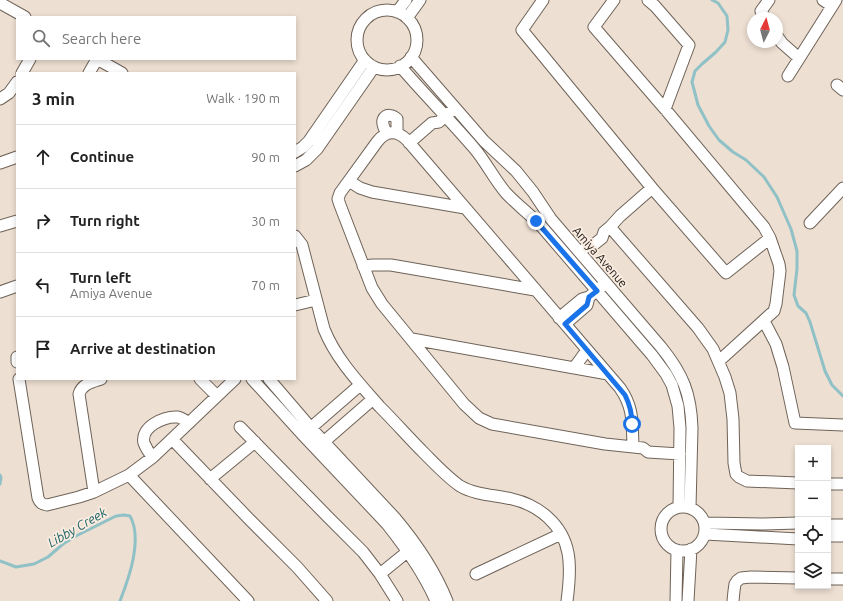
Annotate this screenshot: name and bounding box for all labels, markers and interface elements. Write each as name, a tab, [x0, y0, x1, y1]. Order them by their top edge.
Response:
north arrow	[747, 12, 783, 48]
search box	[16, 16, 296, 60]
icon: search	[30, 27, 52, 49]
text: Search here	[62, 30, 141, 47]
text: 3 min	[32, 89, 75, 108]
text: Walk · 190 m	[206, 91, 280, 105]
icon: ahead	[32, 146, 54, 168]
text: Continue	[70, 148, 134, 165]
text: 90 m	[251, 150, 280, 164]
icon: right	[32, 210, 54, 232]
text: Turn right	[70, 212, 140, 229]
route end	[527, 212, 545, 230]
text: 30 m	[251, 214, 280, 228]
street label: Amiya Avenue	[570, 224, 630, 290]
text: Turn left	[70, 269, 131, 286]
icon: left	[32, 274, 54, 296]
text: 70 m	[251, 278, 280, 292]
text: Amiya Avenue	[70, 286, 153, 300]
icon: arrive	[32, 338, 54, 360]
text: Arrive at destination	[70, 340, 216, 357]
route start	[623, 415, 641, 433]
map controls	[795, 445, 831, 589]
button: +	[795, 445, 831, 481]
button: −	[795, 481, 831, 517]
water label: Libby Creek	[45, 504, 109, 550]
button: locate	[795, 517, 831, 553]
button: layers	[795, 553, 831, 589]

